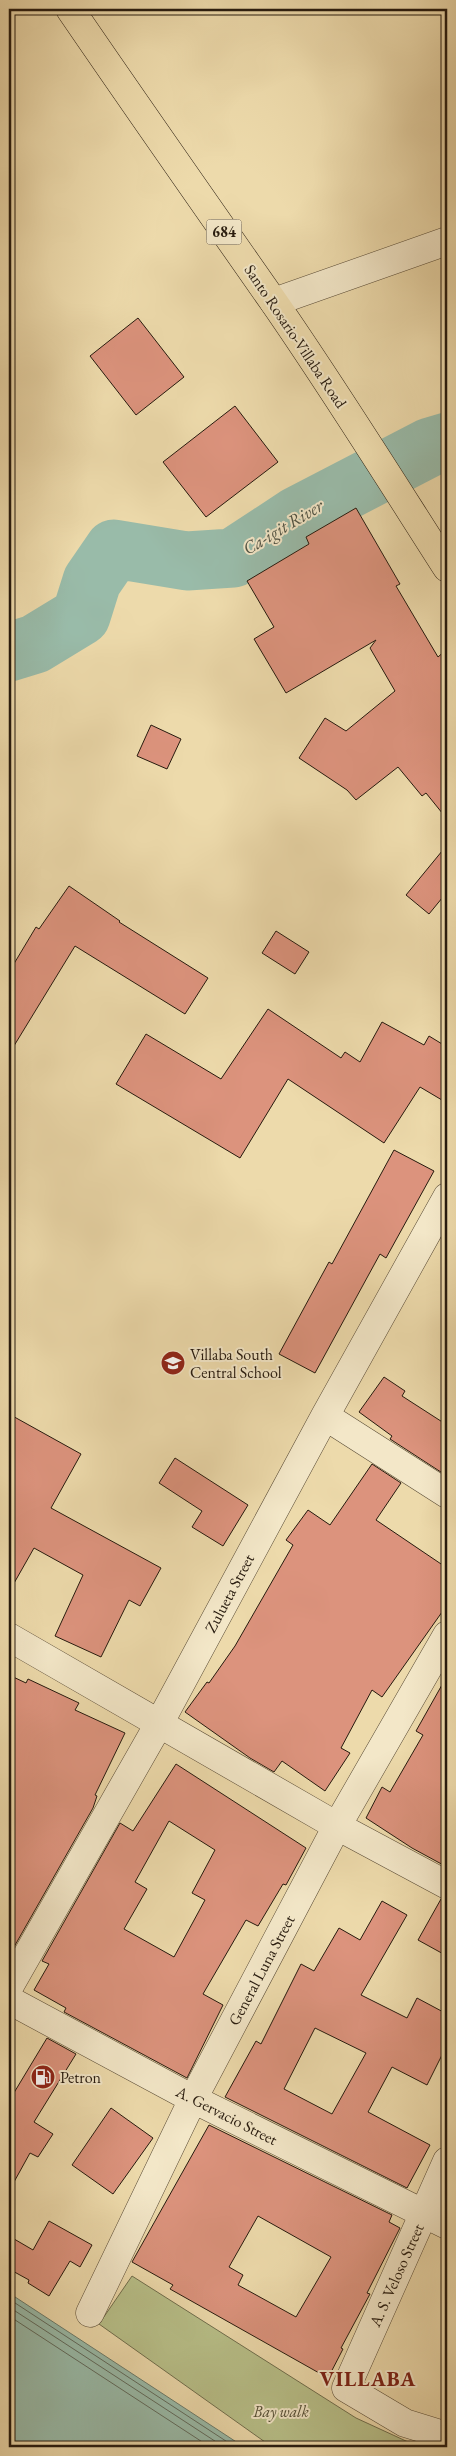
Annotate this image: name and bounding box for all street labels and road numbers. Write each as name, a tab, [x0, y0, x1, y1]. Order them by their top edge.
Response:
road number: 684	[206, 220, 242, 244]
street label: Santo Rosario-Villaba Road	[240, 260, 352, 413]
street label: Zulueta Street	[200, 1550, 259, 1636]
street label: General Luna Street	[223, 1911, 299, 2029]
street label: A. Gervacio Street	[172, 2080, 281, 2150]
street label: A. S. Veloso Street	[364, 2220, 429, 2331]

